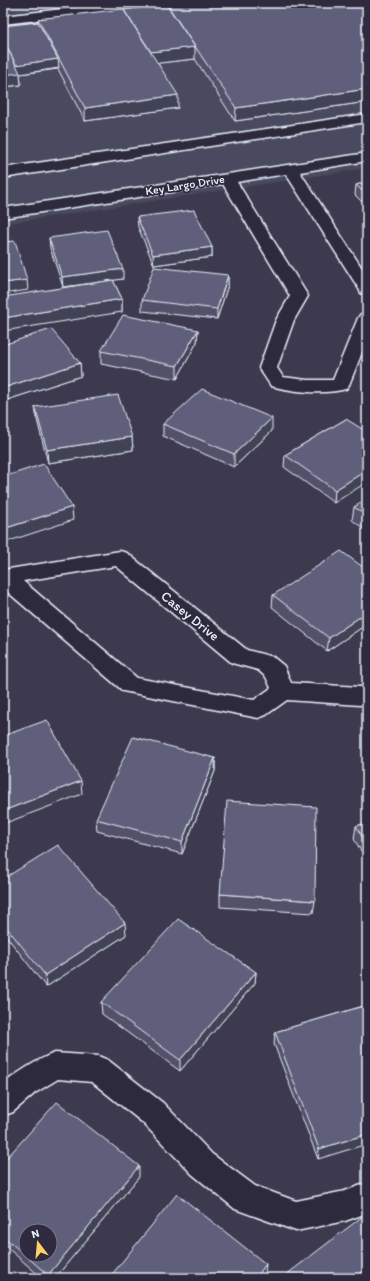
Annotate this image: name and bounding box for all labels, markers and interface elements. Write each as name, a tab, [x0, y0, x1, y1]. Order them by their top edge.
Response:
street label: Key Largo Drive	[144, 172, 226, 198]
street label: Casey Drive	[157, 587, 223, 645]
north arrow	[18, 1223, 58, 1263]
text: N	[30, 1227, 41, 1241]

